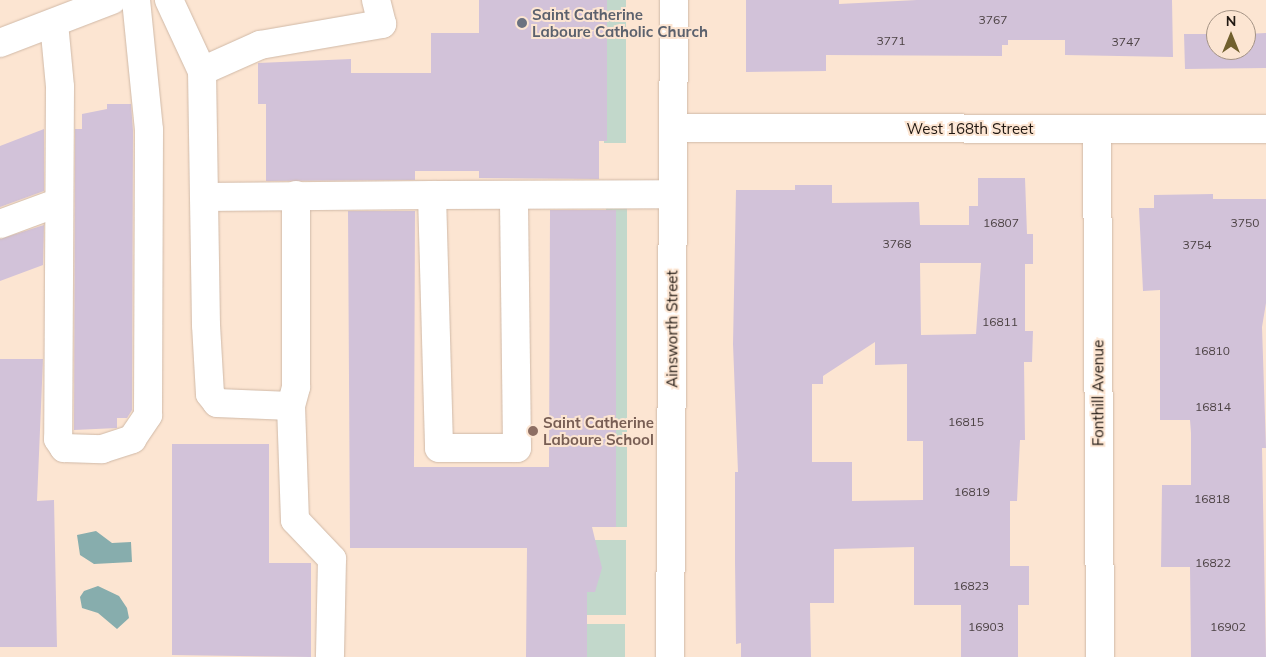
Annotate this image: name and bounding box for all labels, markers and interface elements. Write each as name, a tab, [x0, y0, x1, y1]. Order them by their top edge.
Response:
place label: Saint Catherine Laboure Catholic Church	[532, 5, 708, 40]
north arrow	[1206, 10, 1256, 60]
text: N	[1226, 12, 1236, 30]
house number: 3767	[979, 13, 1007, 27]
marker: Saint Catherine Laboure Catholic Church	[516, 17, 528, 29]
house number: 3771	[877, 34, 905, 48]
house number: 3747	[1112, 35, 1140, 49]
street label: West 168th Street	[907, 120, 1033, 138]
house number: 16807	[983, 216, 1019, 230]
house number: 3750	[1231, 216, 1259, 230]
house number: 3768	[883, 237, 911, 251]
house number: 3754	[1183, 238, 1211, 252]
street label: Ainsworth Street	[663, 270, 681, 388]
house number: 16811	[982, 315, 1018, 329]
street label: Fonthill Avenue	[1089, 340, 1107, 446]
house number: 16810	[1194, 344, 1230, 358]
house number: 16814	[1195, 400, 1231, 414]
place label: Saint Catherine Laboure School	[543, 413, 654, 448]
house number: 16815	[948, 415, 984, 429]
marker: Saint Catherine Laboure School	[527, 425, 539, 437]
house number: 16819	[954, 485, 990, 499]
house number: 16818	[1194, 492, 1230, 506]
house number: 16822	[1195, 556, 1231, 570]
house number: 16823	[953, 579, 989, 593]
house number: 16903	[968, 620, 1004, 634]
house number: 16902	[1210, 620, 1246, 634]

